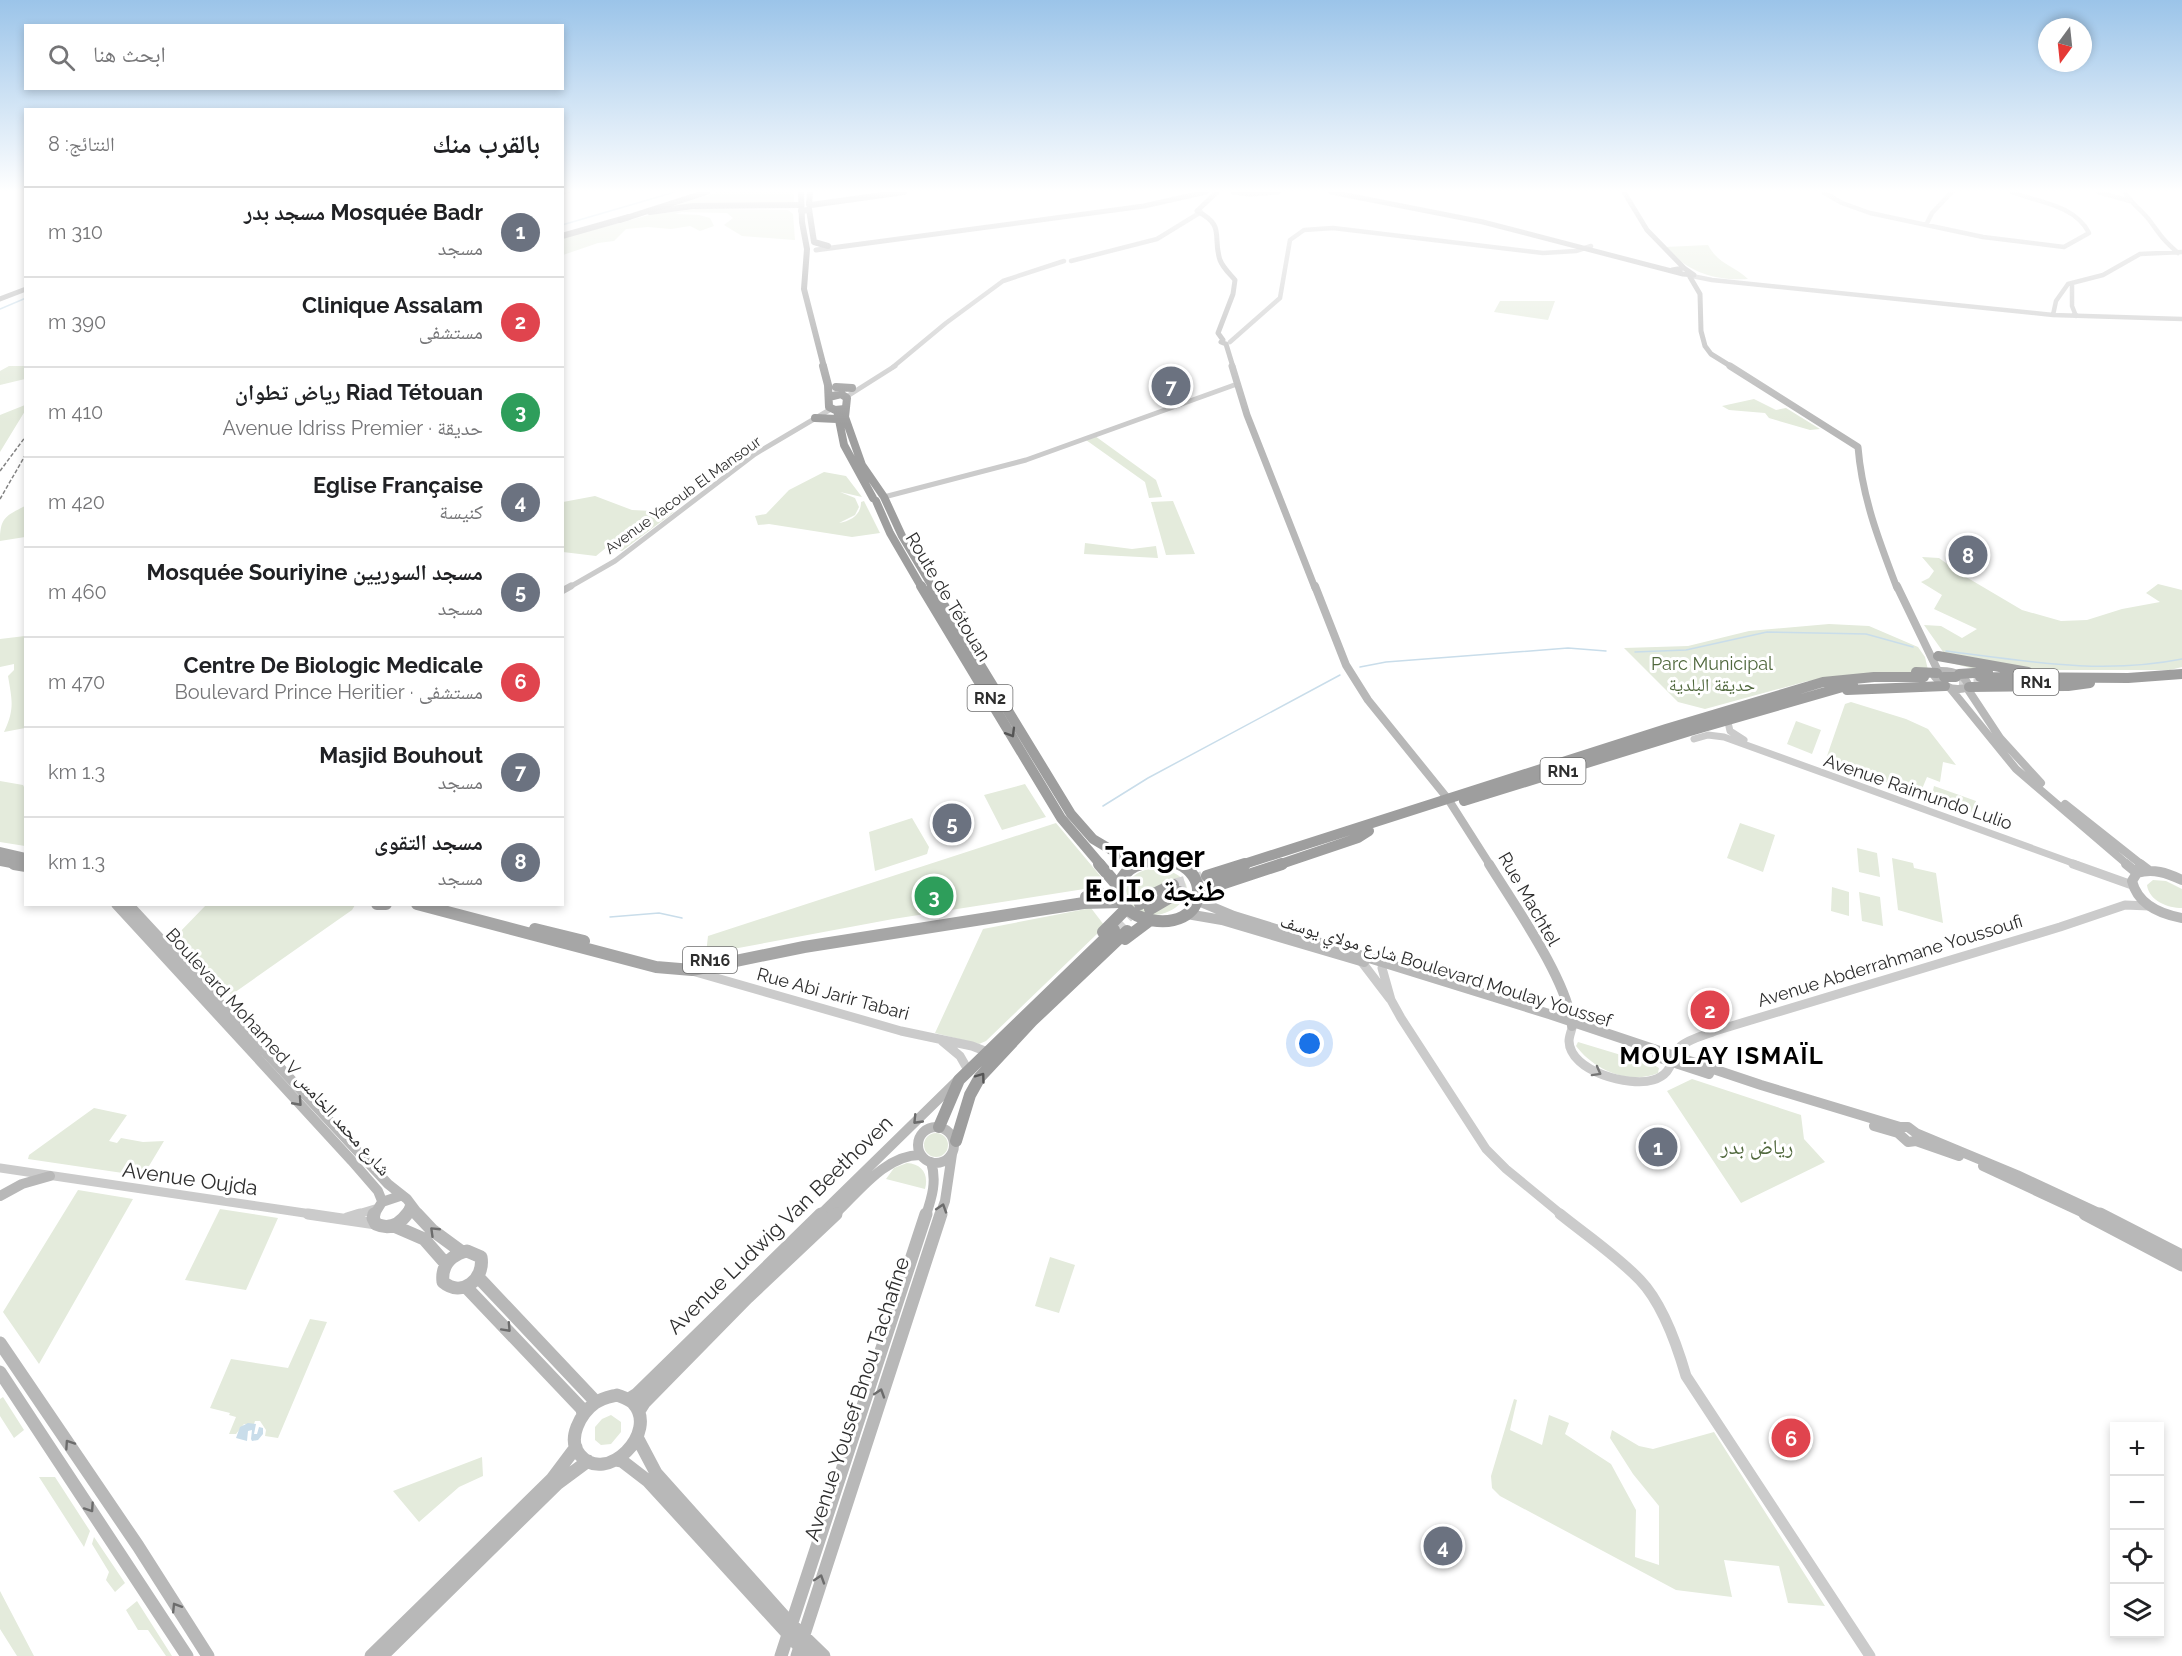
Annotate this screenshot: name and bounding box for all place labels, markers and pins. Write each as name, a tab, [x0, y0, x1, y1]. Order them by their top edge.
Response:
pin: 7	[1152, 364, 1190, 408]
pin: 8	[1948, 532, 1988, 578]
pin: 5	[932, 800, 972, 846]
pin: 3	[914, 874, 954, 918]
pin: 2	[1690, 988, 1730, 1032]
pin: 1	[1638, 1124, 1678, 1170]
pin: 6	[1772, 1416, 1810, 1460]
pin: 4	[1424, 1524, 1462, 1568]

